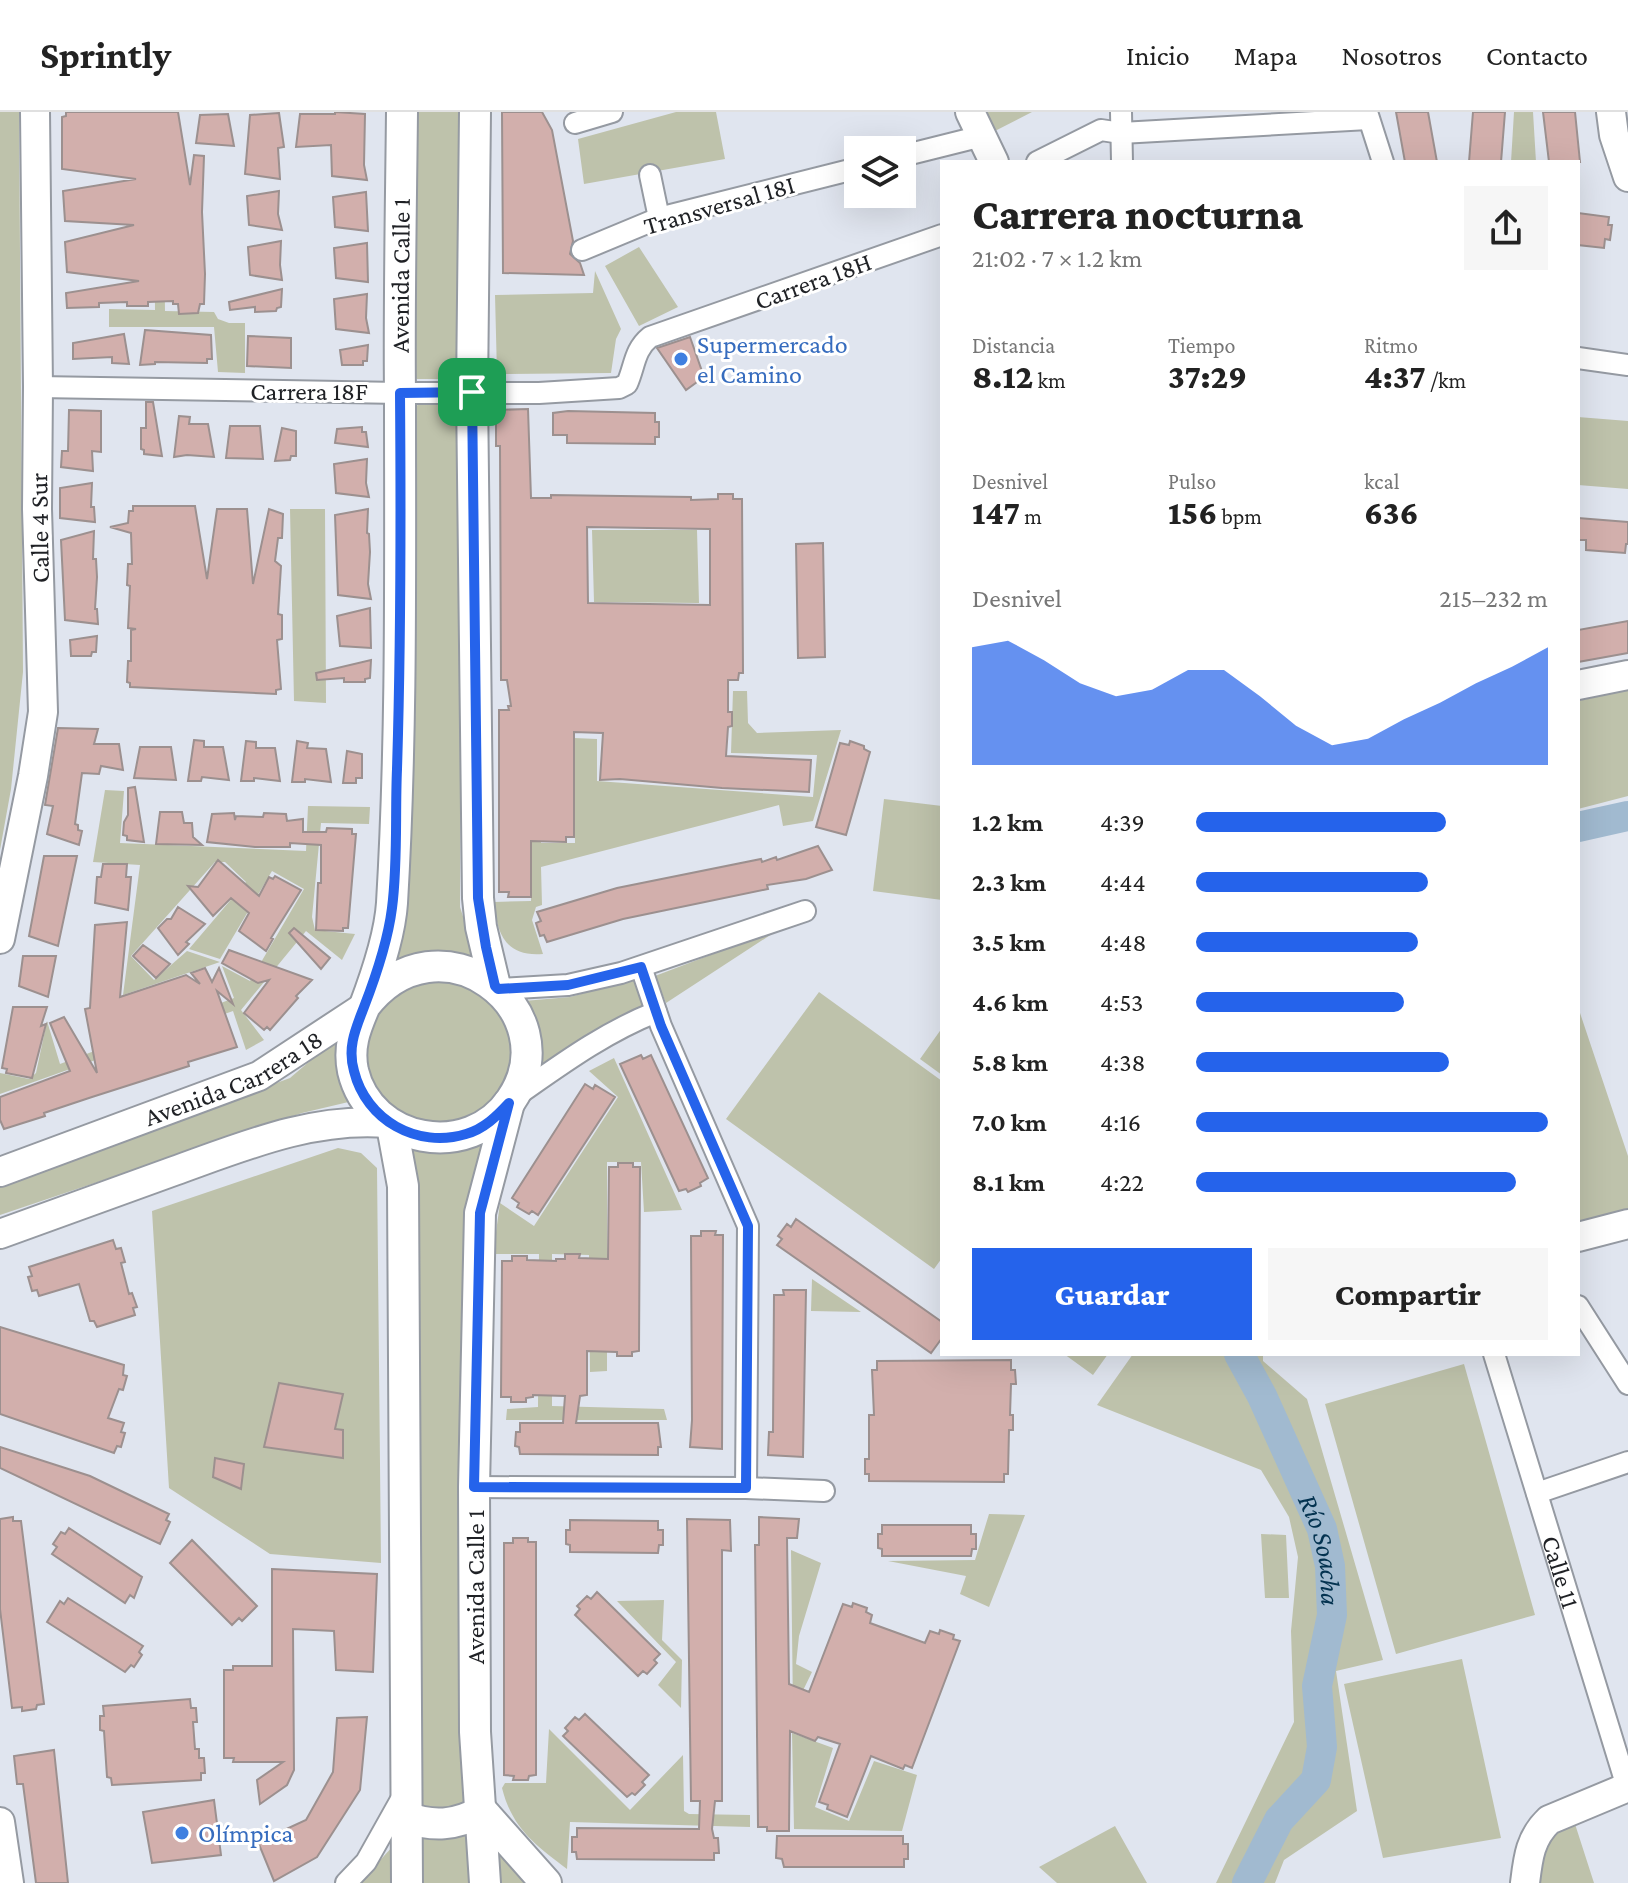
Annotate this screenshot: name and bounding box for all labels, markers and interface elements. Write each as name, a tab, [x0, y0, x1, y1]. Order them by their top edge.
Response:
text: Sprintly	[40, 34, 171, 76]
text: Inicio	[1126, 40, 1190, 71]
text: Mapa	[1234, 40, 1297, 71]
text: Nosotros	[1341, 40, 1442, 71]
text: Contacto	[1486, 40, 1588, 71]
map controls	[844, 136, 916, 208]
button: layers	[844, 136, 916, 208]
street label: Transversal 18I	[640, 170, 798, 241]
button: share	[1464, 186, 1548, 270]
text: Carrera nocturna	[972, 190, 1303, 238]
street label: Avenida Calle 1	[386, 198, 416, 353]
text: 21:02 · 7 × 1.2 km	[972, 244, 1142, 273]
street label: Carrera 18H	[751, 247, 875, 316]
place label: Supermercado el Camino	[697, 330, 848, 389]
text: Distancia	[972, 333, 1055, 358]
text: Tiempo	[1168, 333, 1236, 358]
text: Ritmo	[1364, 333, 1418, 358]
marker: Supermercado el Camino	[672, 350, 690, 368]
pin	[438, 358, 506, 426]
text: 8.12	[972, 358, 1033, 395]
text: 37:29	[1168, 358, 1247, 395]
text: 4:37	[1364, 358, 1426, 395]
text: km	[1033, 368, 1066, 393]
text: /km	[1426, 368, 1466, 393]
icon: arrive	[450, 370, 494, 414]
street label: Carrera 18F	[250, 377, 368, 406]
text: Desnivel	[972, 469, 1048, 494]
text: Pulso	[1168, 469, 1216, 494]
text: kcal	[1364, 469, 1399, 494]
street label: Calle 4 Sur	[24, 472, 55, 584]
text: 147	[972, 494, 1020, 531]
text: 156	[1168, 494, 1217, 531]
text: 636	[1364, 494, 1419, 531]
text: m	[1020, 504, 1042, 529]
text: bpm	[1217, 504, 1262, 529]
text: Desnivel	[972, 584, 1062, 613]
text: 215–232 m	[1439, 584, 1548, 613]
text: 1.2 km	[972, 808, 1043, 837]
text: 4:39	[1100, 808, 1145, 837]
text: 2.3 km	[972, 868, 1046, 897]
text: 4:44	[1100, 868, 1146, 897]
text: 3.5 km	[972, 928, 1046, 957]
text: 4:48	[1100, 928, 1147, 957]
text: 4.6 km	[972, 988, 1048, 1017]
text: 4:53	[1100, 988, 1143, 1017]
street label: Avenida Carrera 18	[141, 1024, 328, 1132]
text: 5.8 km	[972, 1048, 1048, 1077]
text: 4:38	[1100, 1048, 1146, 1077]
text: 7.0 km	[972, 1108, 1047, 1137]
text: 4:16	[1100, 1108, 1141, 1137]
text: 8.1 km	[972, 1168, 1045, 1197]
text: 4:22	[1100, 1168, 1144, 1197]
button: Guardar	[972, 1248, 1252, 1340]
button: Compartir	[1268, 1248, 1548, 1340]
water label: Río Soacha	[1292, 1489, 1347, 1606]
street label: Avenida Calle 1	[461, 1510, 490, 1664]
street label: Calle 11	[1536, 1532, 1585, 1612]
place label: Olímpica	[198, 1819, 293, 1848]
marker: Olímpica	[173, 1824, 191, 1842]

